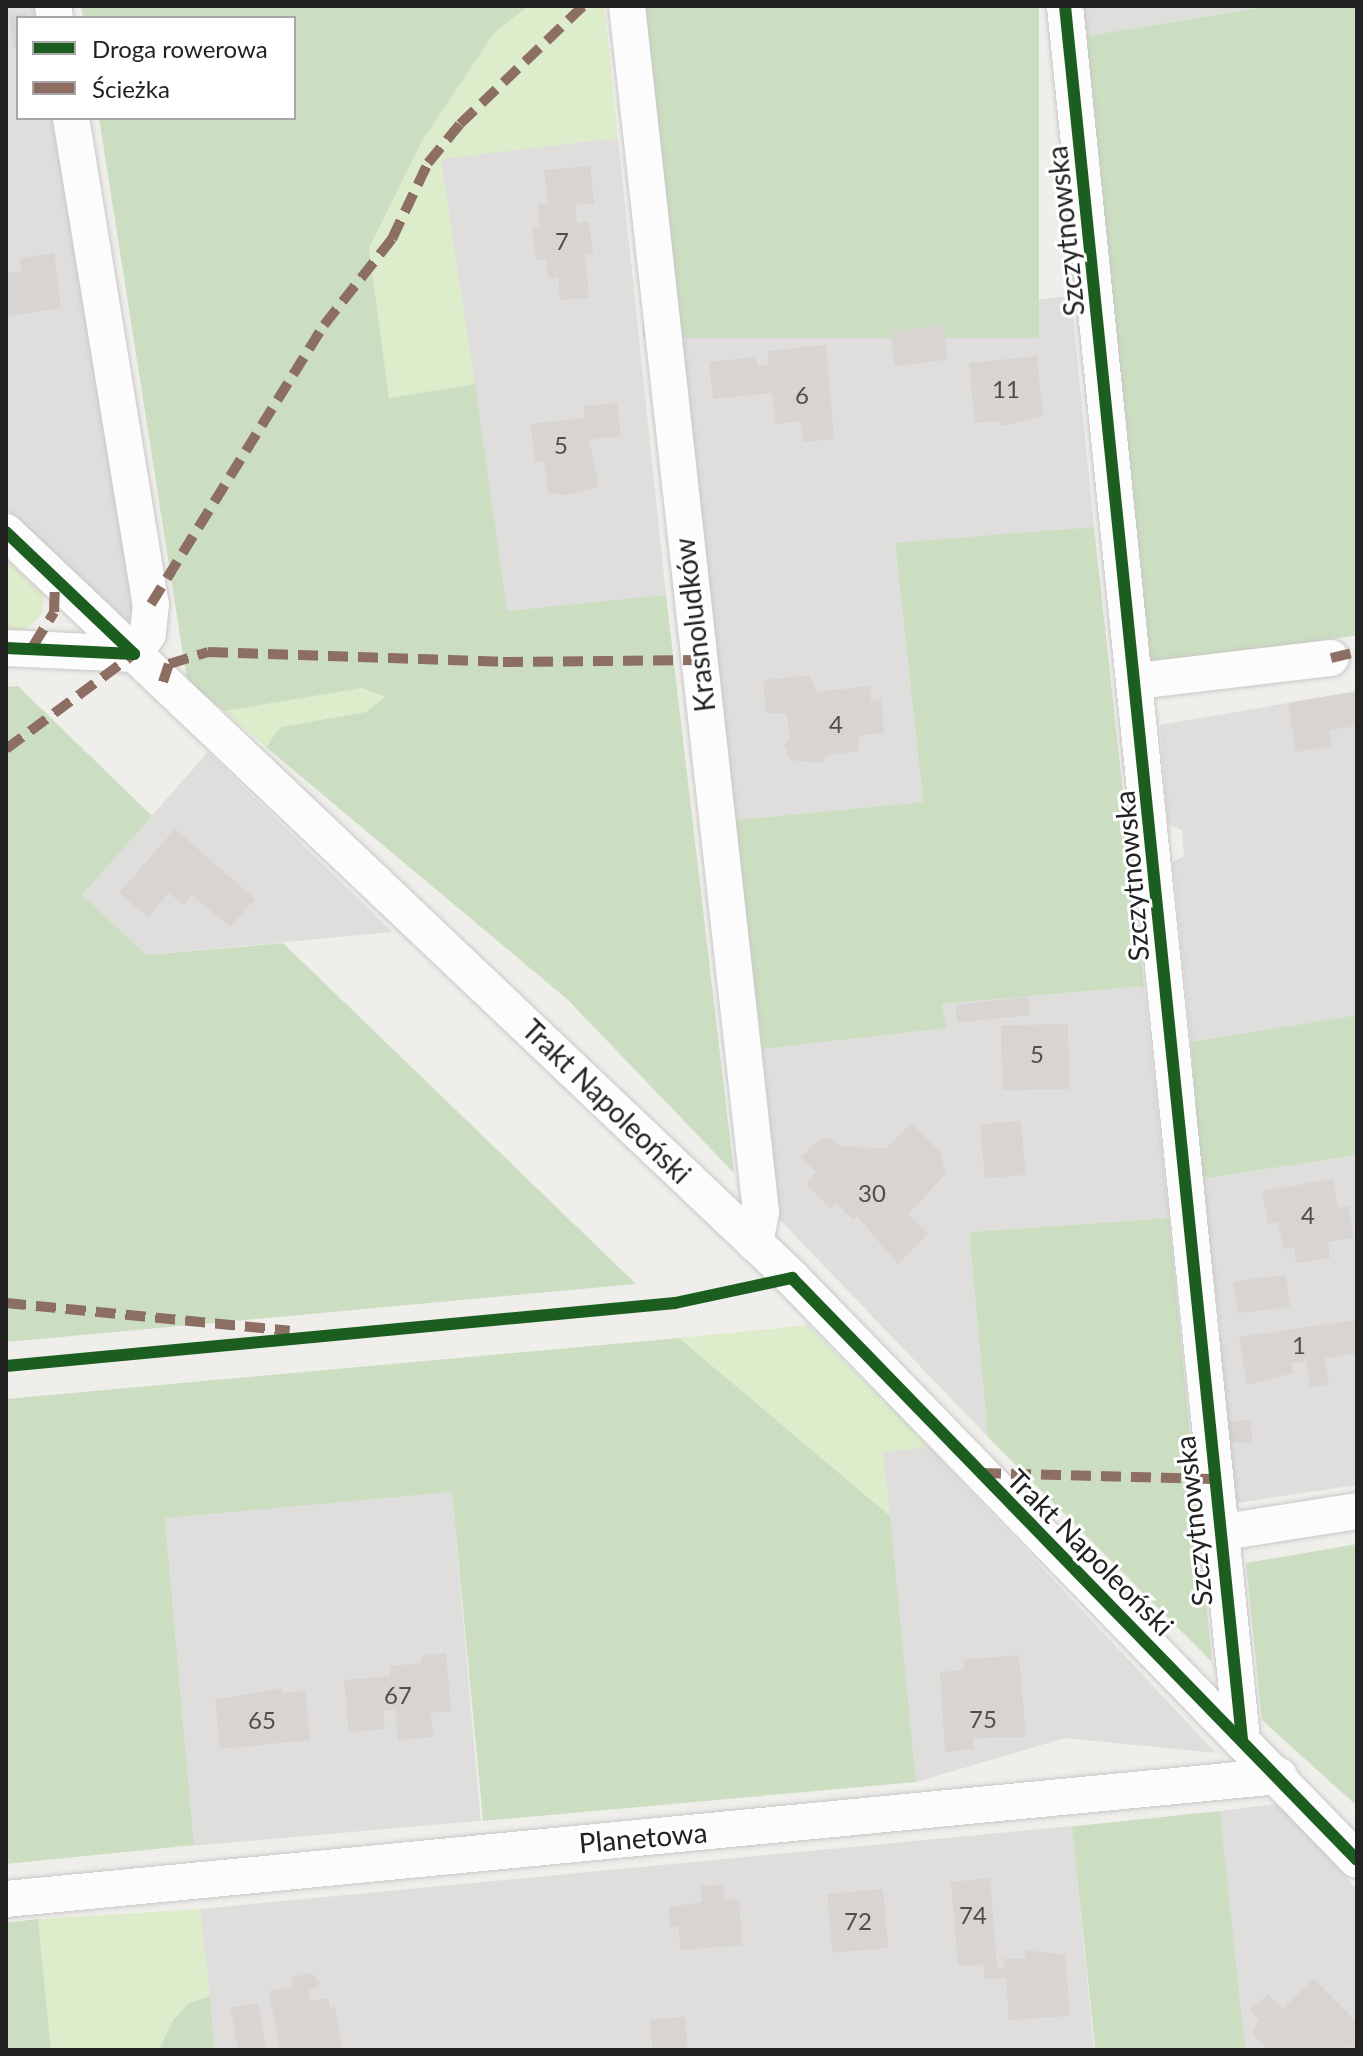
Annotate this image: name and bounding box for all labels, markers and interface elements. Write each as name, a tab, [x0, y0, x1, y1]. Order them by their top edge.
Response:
legend	[16, 16, 296, 120]
text: Droga rowerowa	[92, 34, 268, 63]
text: Ścieżka	[92, 74, 170, 103]
street label: Szczytnowska	[1039, 144, 1091, 318]
house number: 7	[555, 227, 569, 255]
house number: 11	[992, 375, 1020, 403]
house number: 6	[795, 381, 809, 409]
house number: 5	[554, 431, 568, 459]
street label: Krasnoludków	[667, 536, 721, 714]
house number: 4	[829, 710, 843, 738]
street label: Szczytnowska	[1107, 789, 1155, 963]
street label: Trakt Napoleoński	[516, 1012, 698, 1190]
house number: 5	[1030, 1040, 1044, 1068]
house number: 30	[858, 1179, 886, 1207]
house number: 4	[1301, 1201, 1315, 1229]
house number: 1	[1292, 1331, 1306, 1359]
street label: Szczytnowska	[1167, 1434, 1219, 1608]
street label: Trakt Napoleoński	[1001, 1462, 1181, 1642]
house number: 67	[384, 1681, 412, 1709]
house number: 75	[969, 1705, 997, 1733]
house number: 65	[248, 1706, 276, 1734]
street label: Planetowa	[577, 1815, 709, 1859]
house number: 74	[959, 1901, 987, 1929]
house number: 72	[844, 1907, 872, 1935]

